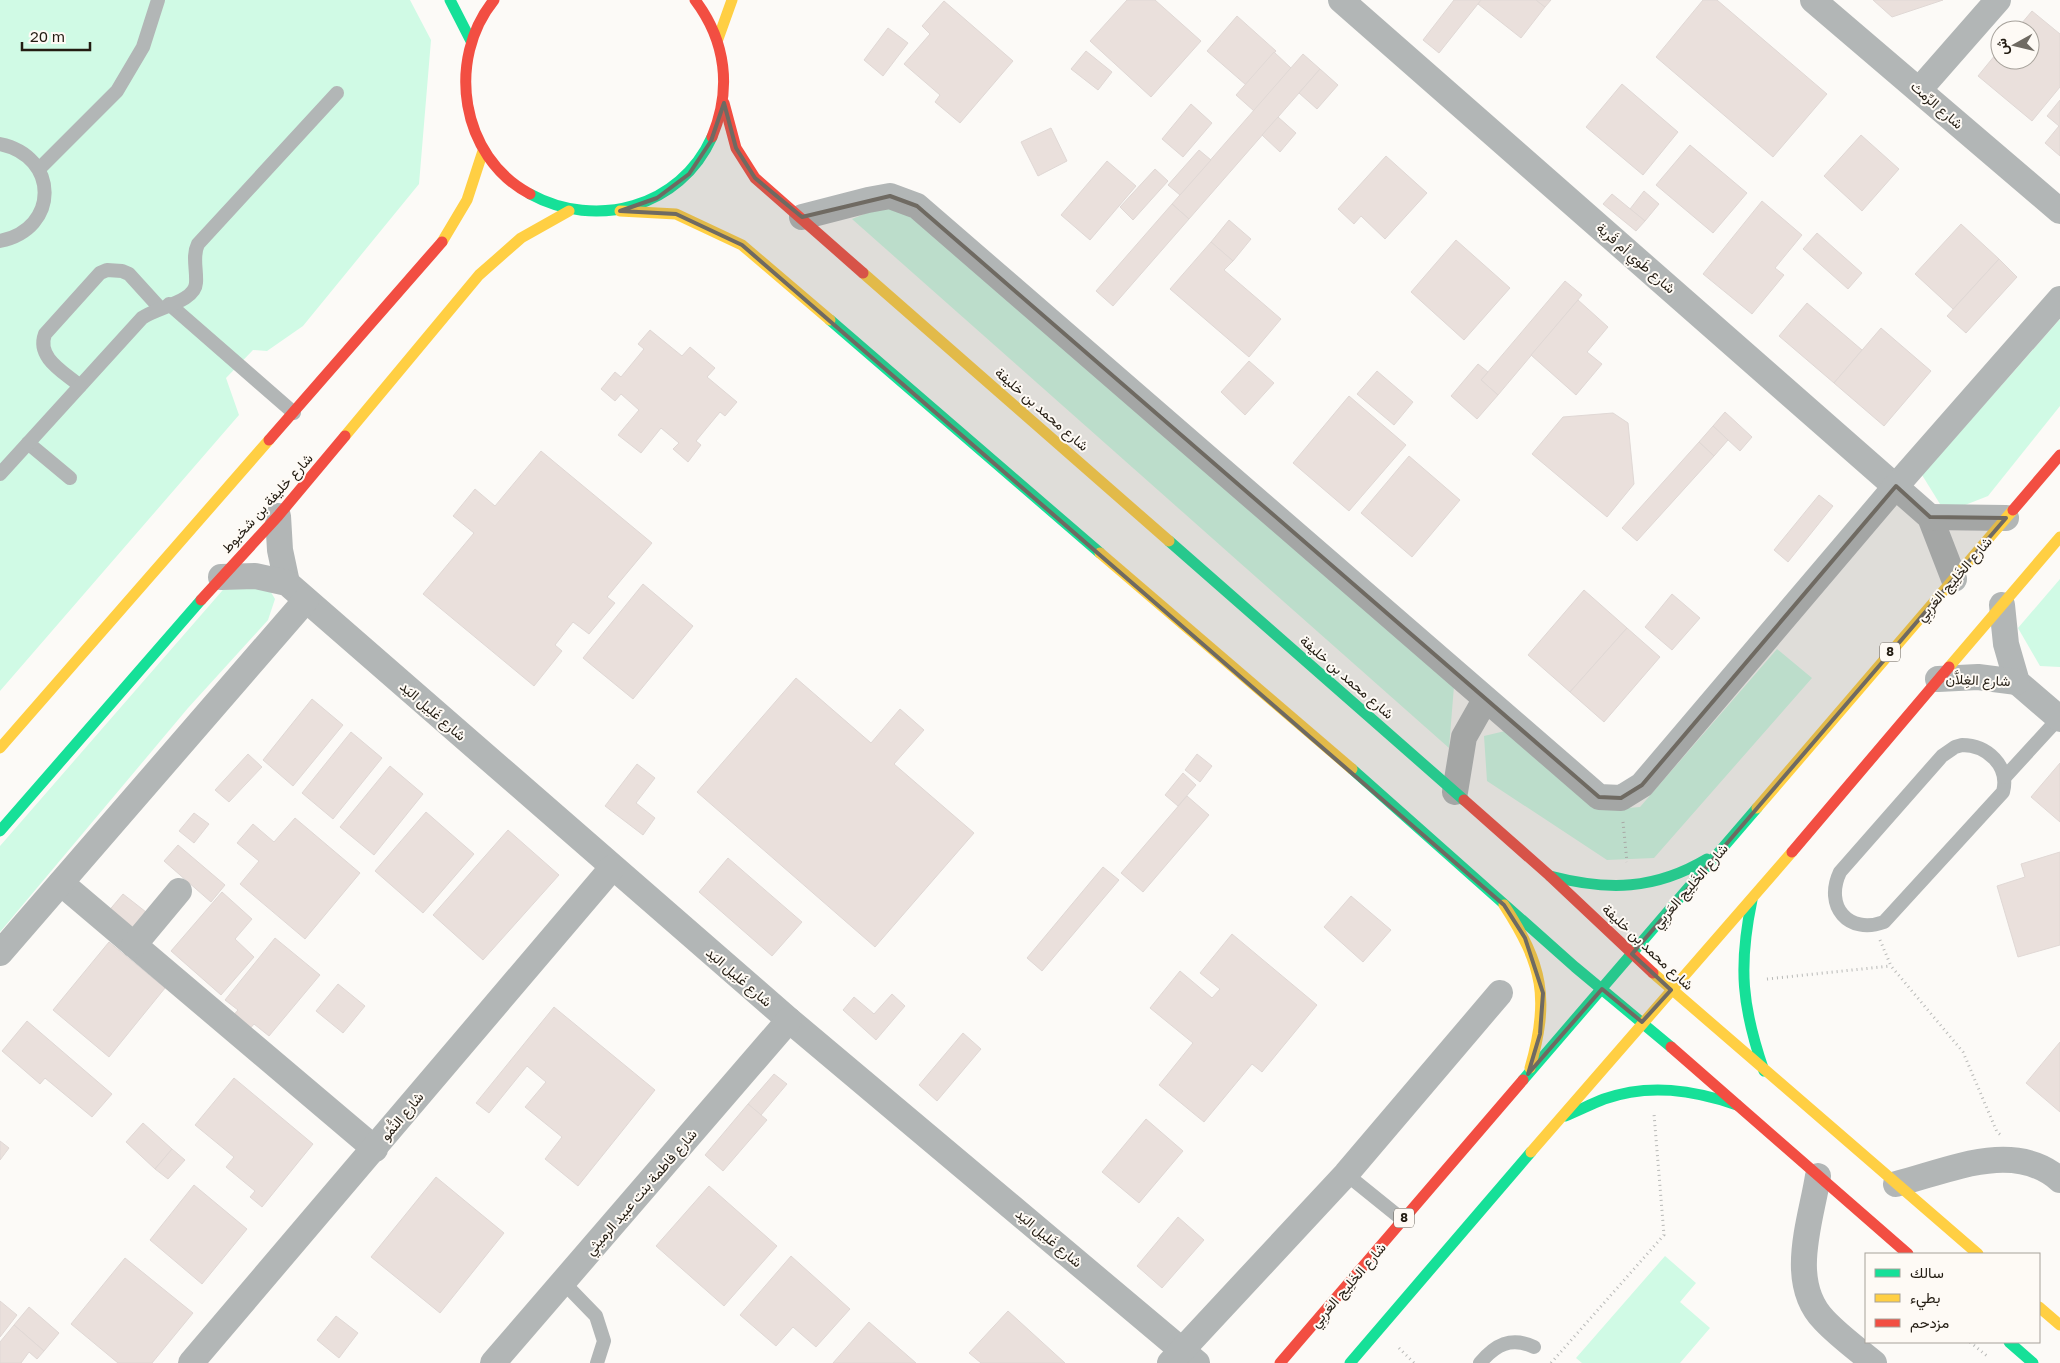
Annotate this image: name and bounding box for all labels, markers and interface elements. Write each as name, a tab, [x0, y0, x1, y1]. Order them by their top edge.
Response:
scale bar	[22, 20, 90, 52]
north arrow	[1990, 20, 2040, 70]
text: 20 m	[30, 27, 65, 45]
text: ش	[1992, 37, 2012, 56]
street label: شارع الرِّمث	[1906, 77, 1967, 134]
street label: شارع طَوي أم قَرية	[1591, 219, 1679, 299]
street label: شارع محمد بن خليفة	[990, 363, 1093, 456]
street label: شارع خليفة بن شخبوط	[217, 449, 318, 558]
street label: شارع الخَلِيج العَربِي	[1912, 533, 1998, 627]
street label: شارع محمد بن خليفة	[1295, 631, 1398, 724]
road number: 8	[1880, 642, 1900, 662]
street label: شارع الغِلاَّن	[1945, 669, 2011, 692]
street label: شارع غَلِيل اليَد	[395, 677, 470, 746]
street label: شارع الخَلِيج العَربِي	[1648, 840, 1734, 934]
street label: شارع محمد بن خليفة	[1597, 900, 1697, 995]
street label: شارع غَلِيل اليَد	[701, 943, 776, 1012]
street label: شارع النُّمُو	[376, 1088, 429, 1145]
street label: شارع فاطمة بنت عبيد الرميثي	[581, 1125, 703, 1261]
street label: شارع غَلِيل اليَد	[1011, 1205, 1086, 1273]
road number: 8	[1394, 1208, 1414, 1228]
street label: شارع الخَلِيج العَربِي	[1306, 1239, 1392, 1333]
legend	[1865, 1253, 2040, 1343]
text: سالك	[1910, 1263, 1944, 1281]
text: بطيء	[1910, 1288, 1940, 1311]
text: مزدحم	[1910, 1313, 1949, 1333]

